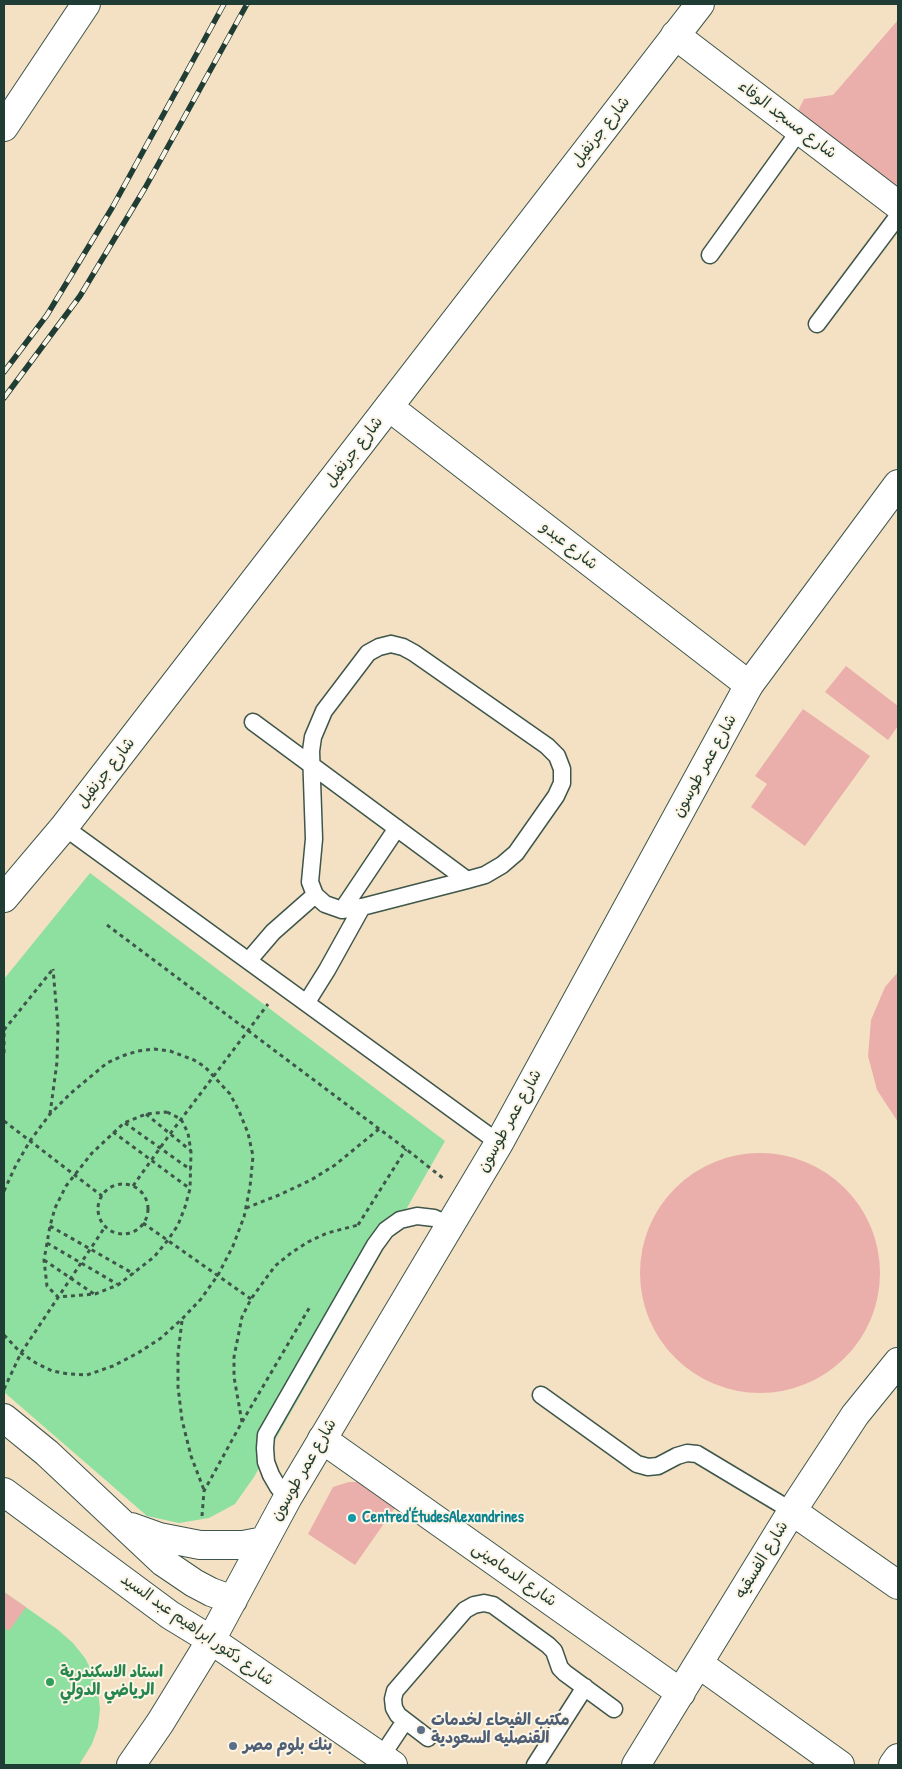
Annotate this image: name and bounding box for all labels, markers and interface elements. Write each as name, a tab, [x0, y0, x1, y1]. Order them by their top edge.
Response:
street label: شارع مسجد الوفاء	[734, 77, 840, 163]
street label: شارع جرنفيل	[568, 93, 634, 171]
street label: شارع جرنفيل	[321, 413, 387, 491]
street label: شارع عبدو	[537, 518, 601, 574]
street label: شارع عمر طوسون	[669, 711, 741, 821]
street label: شارع جرنفيل	[73, 734, 139, 812]
street label: شارع عمر طوسون	[474, 1066, 546, 1176]
street label: شارع عمر طوسون	[267, 1415, 341, 1525]
place label: Centred'ÉtudesAlexandrines	[362, 1508, 524, 1528]
marker: Centred'ÉtudesAlexandrines	[346, 1512, 358, 1524]
street label: شارع الفسقيه	[731, 1518, 793, 1602]
street label: شارع الدمامينى	[468, 1539, 560, 1611]
street label: شارع دكتور ابراهيم عبد السيد	[117, 1570, 277, 1690]
place label: استاد الاسكندرية الرياضي الدولي	[60, 1663, 163, 1701]
marker: استاد الاسكندرية الرياضي الدولي	[44, 1676, 56, 1688]
place label: مكتب الفيحاء لخدمات القنصليه السعودية	[431, 1711, 570, 1749]
marker: مكتب الفيحاء لخدمات القنصليه السعودية	[415, 1724, 427, 1736]
place label: بنك بلوم مصر	[243, 1736, 332, 1756]
marker: بنك بلوم مصر	[227, 1740, 239, 1752]

